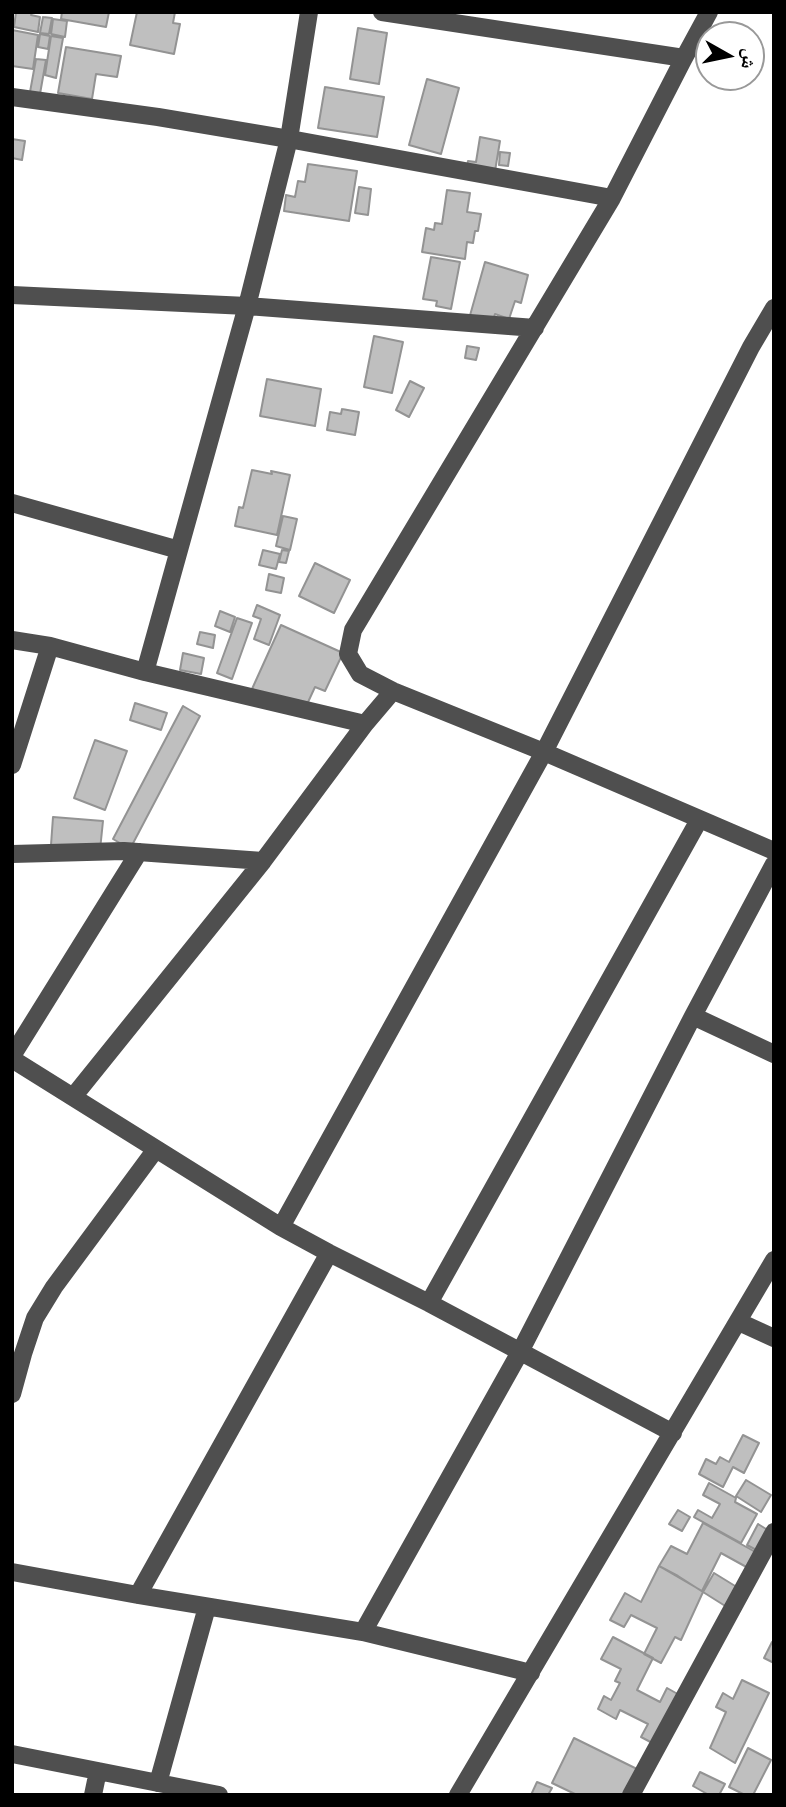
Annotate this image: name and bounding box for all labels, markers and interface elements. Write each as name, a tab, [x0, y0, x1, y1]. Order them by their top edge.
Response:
north arrow	[695, 21, 765, 91]
text: ش	[735, 47, 763, 71]

